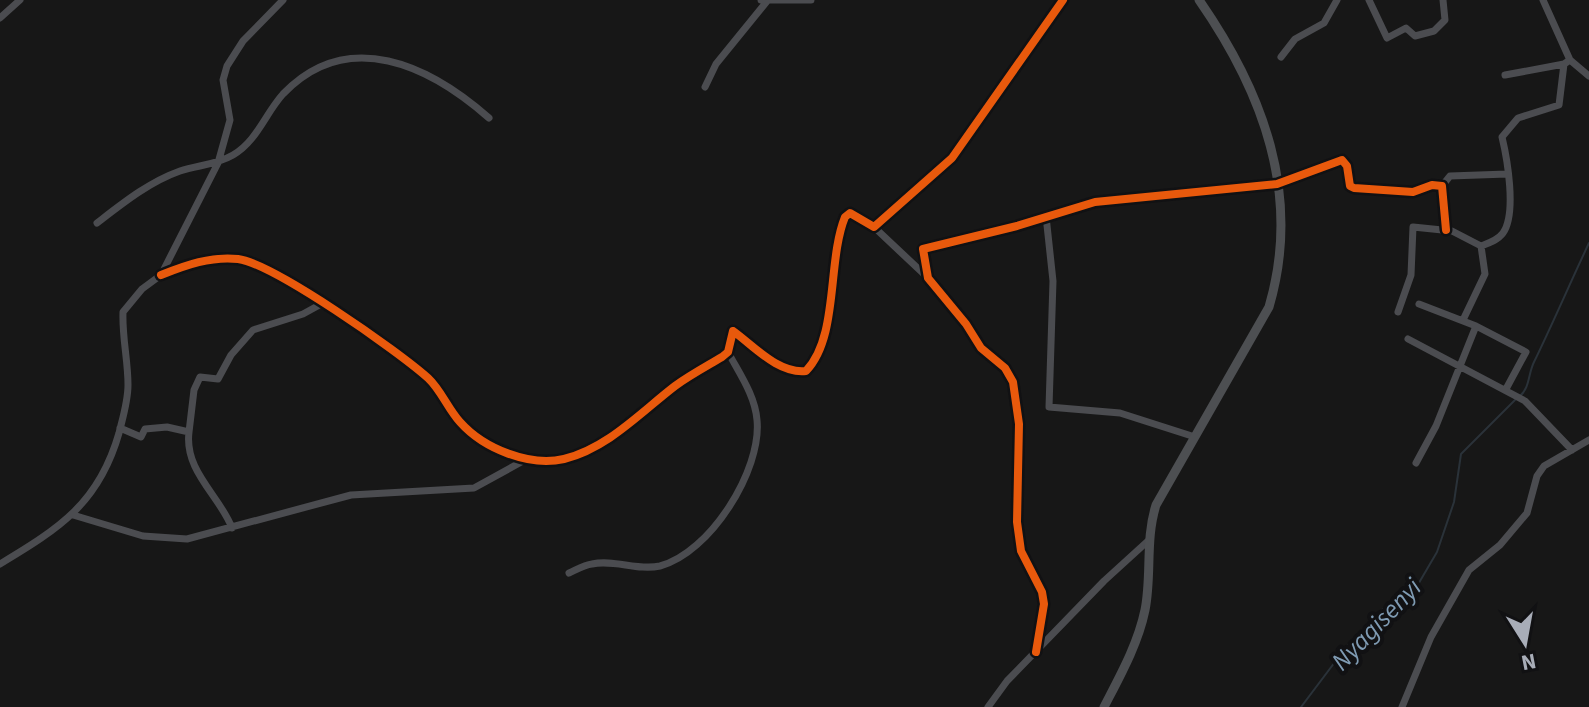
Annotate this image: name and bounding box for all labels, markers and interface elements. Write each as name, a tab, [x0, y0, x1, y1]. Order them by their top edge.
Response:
water label: Nyagisenyi	[1323, 569, 1430, 679]
north arrow	[1485, 603, 1565, 683]
text: N	[1518, 645, 1539, 679]

